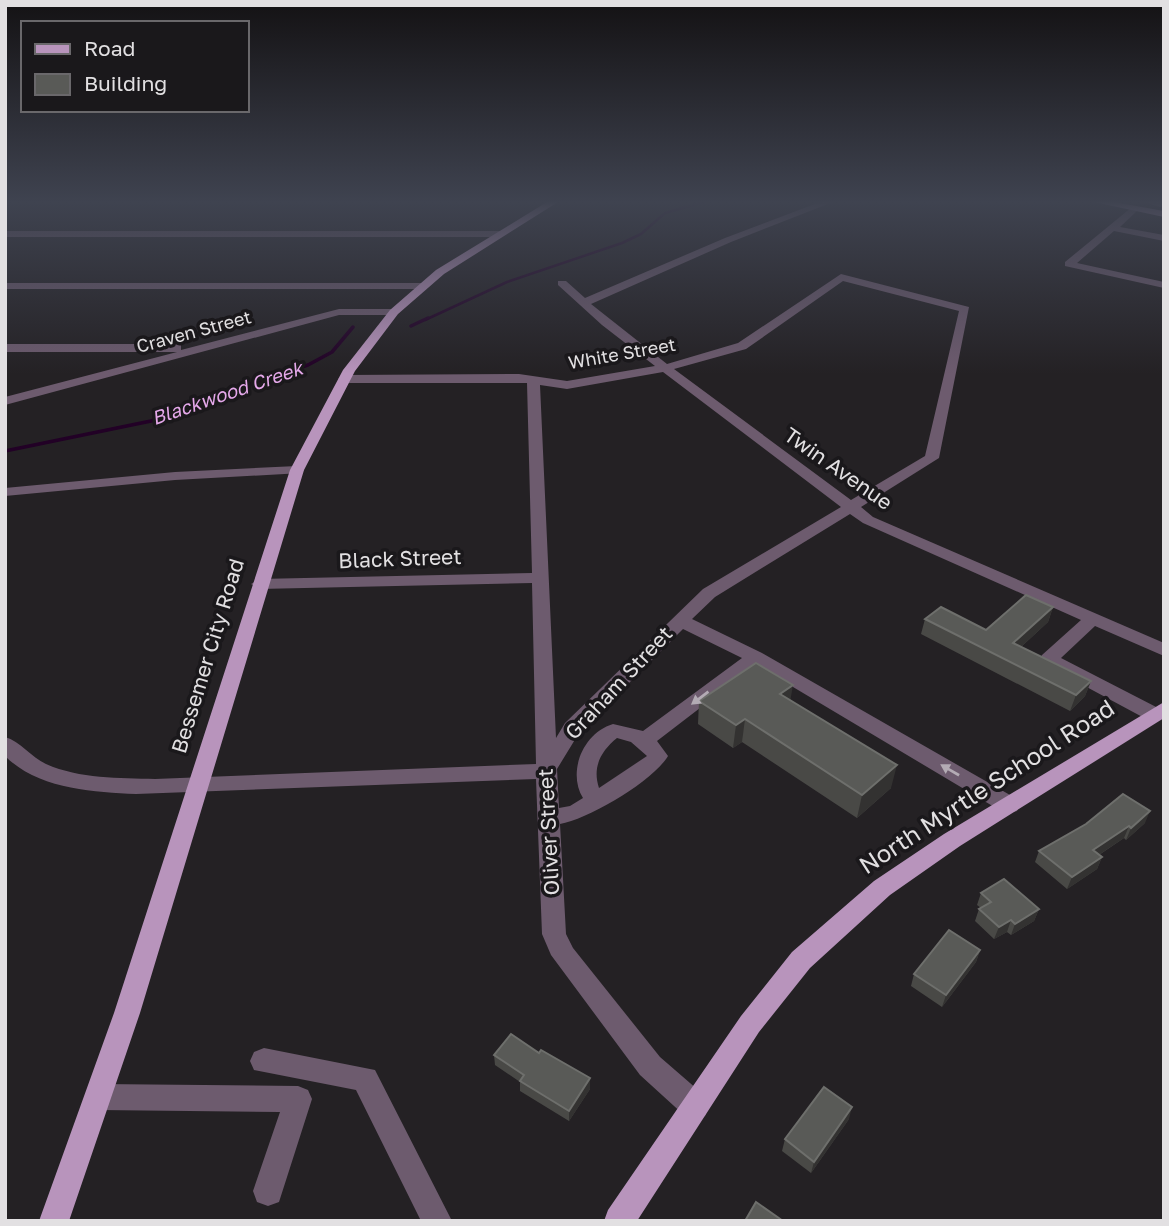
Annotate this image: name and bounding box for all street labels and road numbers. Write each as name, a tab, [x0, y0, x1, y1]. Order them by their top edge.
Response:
street label: Craven Street	[134, 305, 254, 357]
street label: White Street	[566, 333, 677, 373]
street label: Twin Avenue	[779, 421, 898, 515]
street label: Black Street	[338, 543, 462, 573]
street label: Bessemer City Road	[165, 555, 249, 756]
street label: Graham Street	[559, 620, 677, 744]
street label: North Myrtle School Road	[853, 692, 1119, 879]
street label: Oliver Street	[532, 768, 564, 896]

